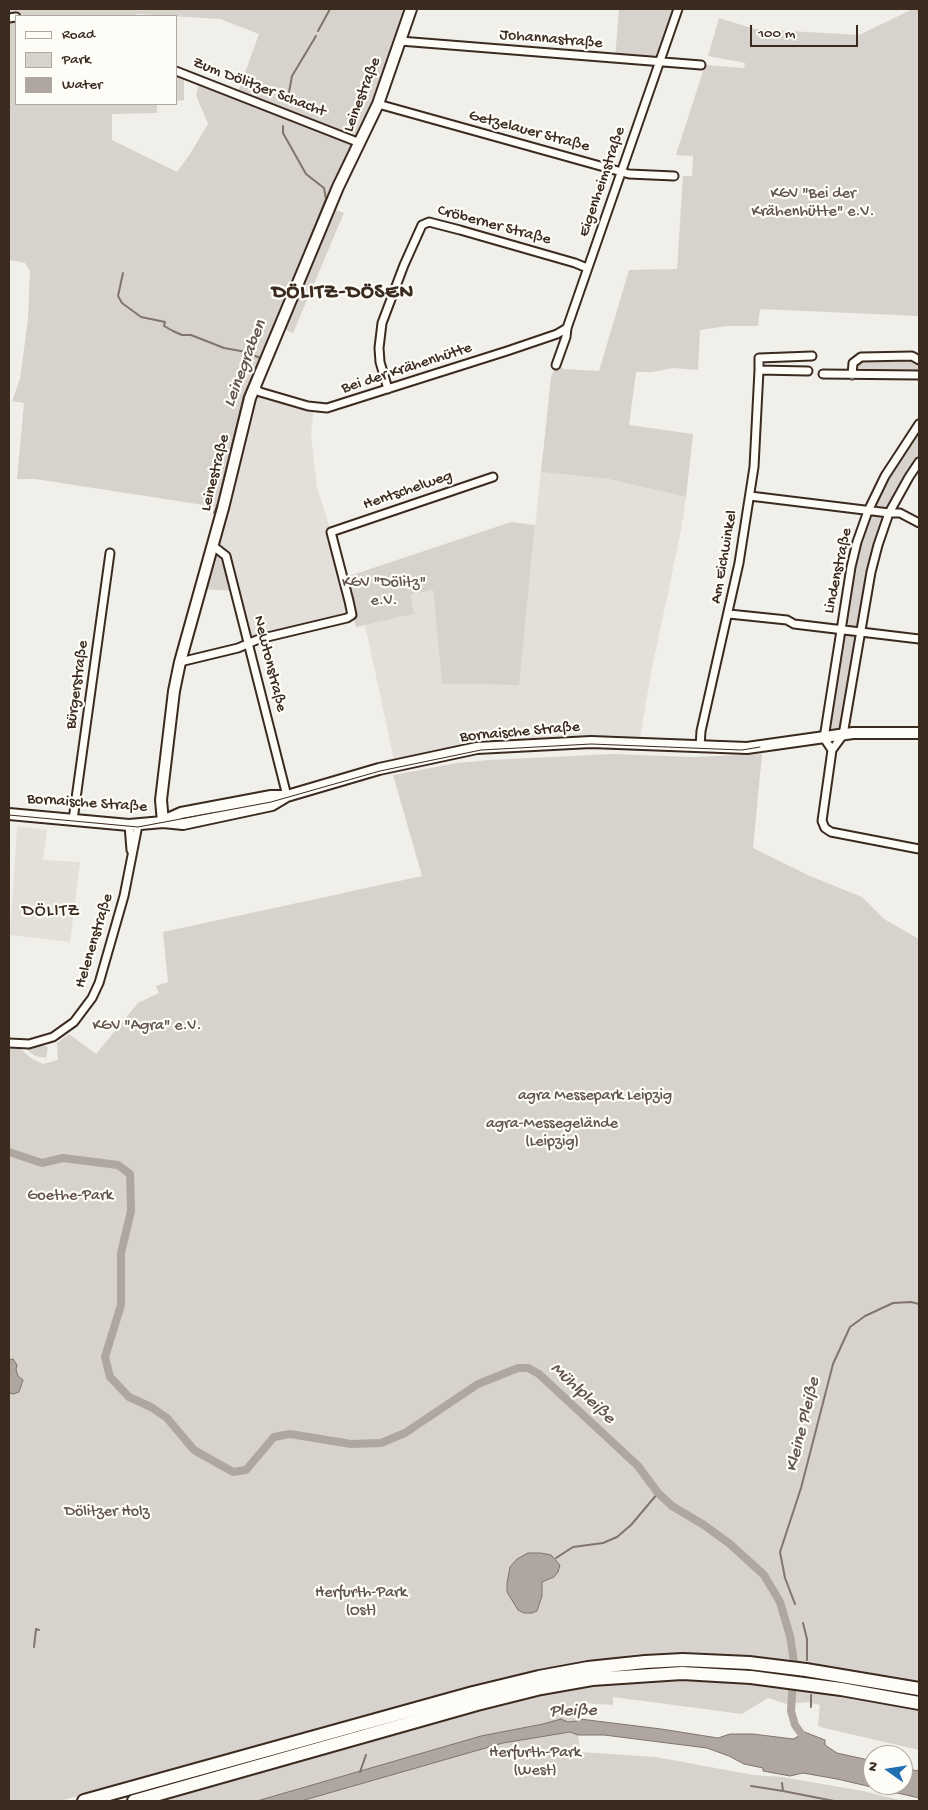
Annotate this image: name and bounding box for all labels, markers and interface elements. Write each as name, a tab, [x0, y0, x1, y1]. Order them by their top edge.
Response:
legend	[15, 15, 178, 105]
scale bar	[753, 15, 860, 47]
text: 100 m	[758, 25, 795, 43]
text: Road	[62, 26, 95, 44]
street label: Johannastraße	[499, 26, 603, 54]
text: Park	[62, 51, 91, 69]
street label: Zum Dölitzer Schacht	[190, 54, 328, 122]
street label: Leinestraße	[340, 55, 386, 135]
text: Water	[62, 76, 102, 94]
street label: Getzelauer Straße	[466, 107, 592, 157]
street label: Eigenheimstraße	[575, 124, 631, 240]
park label: KGV "Bei der Krähenhütte" e.V.	[752, 185, 874, 223]
street label: Cröberner Straße	[435, 202, 553, 250]
district label: DÖLITZ-DÖSEN	[270, 281, 416, 307]
water label: Leinegraben	[220, 317, 272, 411]
street label: Bei der Krähenhütte	[339, 339, 475, 399]
street label: Leinestraße	[197, 433, 235, 513]
street label: Hentschelweg	[361, 467, 455, 515]
street label: Am Eichwinkel	[707, 509, 743, 605]
street label: Lindenstraße	[821, 526, 857, 616]
park label: KGV "Dölitz" e.V.	[342, 574, 426, 612]
street label: Newtonstraße	[248, 614, 290, 714]
street label: Bürgerstraße	[62, 639, 94, 731]
street label: Bornaische Straße	[459, 718, 581, 748]
street label: Bornaische Straße	[26, 790, 148, 818]
street label: Helenenstraße	[72, 892, 118, 990]
district label: DÖLITZ	[21, 901, 81, 923]
park label: KGV "Agra" e.V.	[93, 1017, 201, 1037]
park label: agra Messepark Leipzig	[518, 1087, 672, 1107]
park label: agra-Messegelände (Leipzig)	[486, 1115, 618, 1153]
park label: Goethe-Park	[27, 1187, 113, 1207]
water label: Mühlpleiße	[545, 1359, 619, 1429]
water label: Kleine Pleiße	[782, 1376, 826, 1474]
park label: Dölitzer Holz	[64, 1503, 150, 1523]
park label: Herfurth-Park (Ost)	[315, 1584, 407, 1622]
water label: Pleiße	[549, 1701, 597, 1723]
park label: Herfurth-Park (West)	[489, 1744, 581, 1782]
north arrow	[863, 1745, 913, 1795]
text: N	[865, 1760, 883, 1773]

